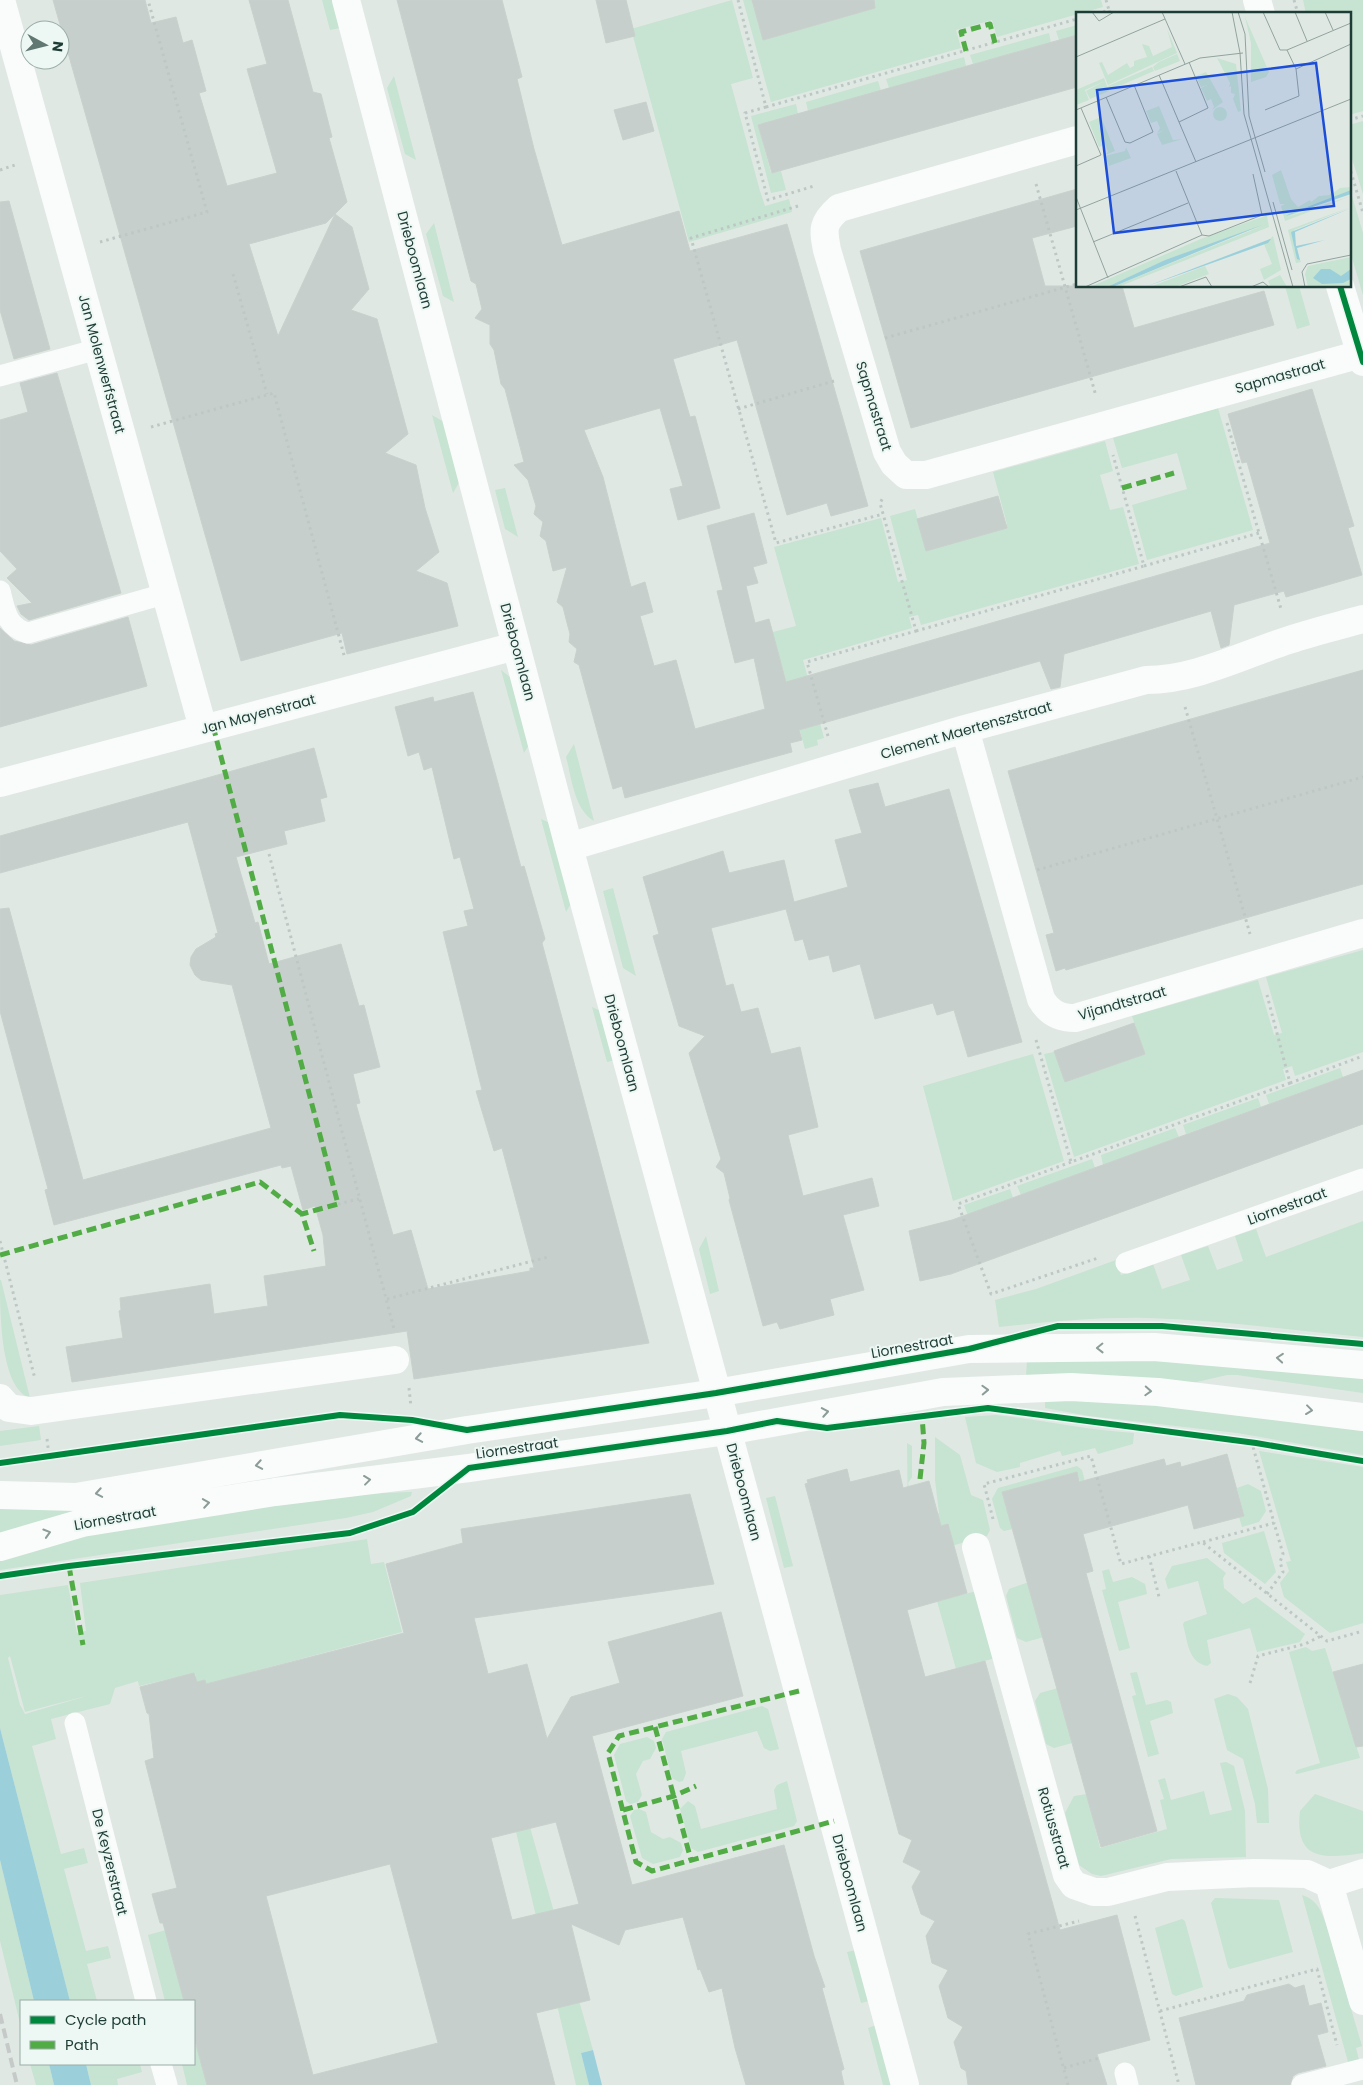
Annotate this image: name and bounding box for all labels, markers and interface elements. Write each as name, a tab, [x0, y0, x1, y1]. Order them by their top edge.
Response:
inset map	[1076, 12, 1350, 288]
north arrow	[20, 20, 70, 70]
text: N	[47, 40, 68, 53]
street label: Drieboomlaan	[392, 209, 438, 311]
street label: Jan Molenwerfstraat	[74, 292, 130, 436]
street label: Sapmastraat	[1233, 354, 1327, 398]
street label: Sapmastraat	[851, 359, 897, 453]
street label: Drieboomlaan	[495, 601, 541, 703]
street label: Jan Mayenstraat	[198, 689, 318, 739]
street label: Clement Maertenszstraat	[878, 696, 1054, 764]
street label: Vijandtstraat	[1075, 981, 1169, 1025]
street label: Drieboomlaan	[599, 992, 645, 1094]
street label: Liornestraat	[1245, 1182, 1329, 1230]
street label: Liornestraat	[869, 1329, 955, 1363]
one-way arrow	[1096, 1342, 1104, 1353]
one-way arrow	[1275, 1353, 1283, 1364]
one-way arrow	[982, 1385, 990, 1395]
one-way arrow	[1144, 1386, 1152, 1397]
one-way arrow	[1305, 1404, 1313, 1415]
one-way arrow	[820, 1408, 829, 1418]
street label: Liornestraat	[475, 1432, 559, 1464]
one-way arrow	[415, 1433, 424, 1443]
street label: Drieboomlaan	[721, 1441, 767, 1543]
one-way arrow	[255, 1460, 264, 1470]
one-way arrow	[363, 1476, 371, 1486]
one-way arrow	[95, 1487, 103, 1497]
one-way arrow	[202, 1498, 210, 1509]
street label: Liornestraat	[72, 1501, 158, 1535]
one-way arrow	[42, 1529, 50, 1539]
street label: Rotiusstraat	[1033, 1785, 1075, 1871]
street label: De Keyzerstraat	[87, 1807, 133, 1917]
street label: Drieboomlaan	[827, 1832, 873, 1934]
legend	[20, 2000, 195, 2065]
text: Cycle path	[65, 2009, 146, 2030]
text: Path	[65, 2034, 99, 2055]

